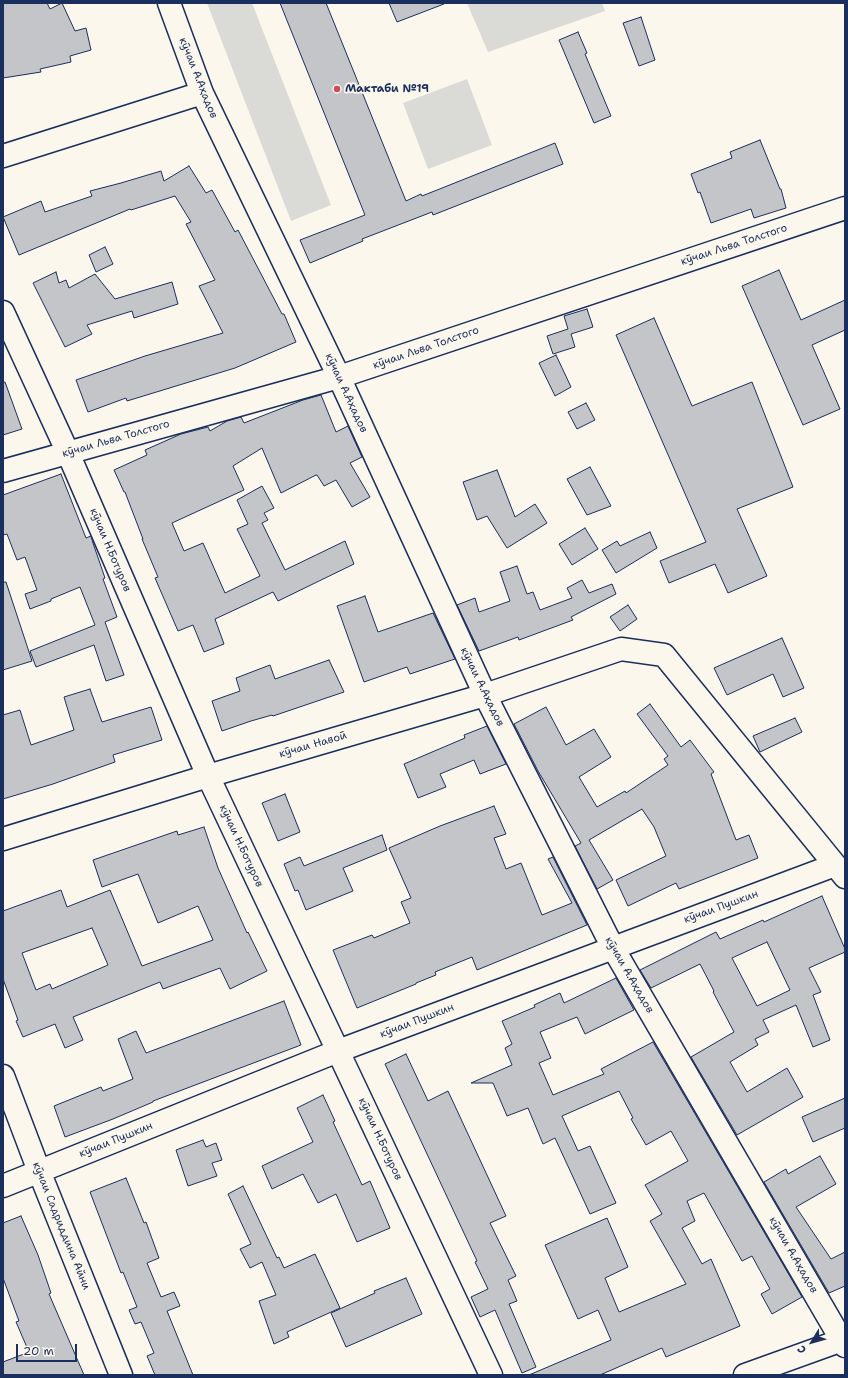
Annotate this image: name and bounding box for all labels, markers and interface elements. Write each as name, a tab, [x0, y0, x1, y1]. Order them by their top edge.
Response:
street label: кӯчаи А.Аҳадов	[176, 36, 220, 120]
place label: Мактаби №19	[345, 82, 429, 96]
marker: Мактаби №19	[332, 84, 342, 94]
street label: кӯчаи Льва Толстого	[679, 222, 789, 268]
street label: кӯчаи Льва Толстого	[371, 324, 481, 372]
street label: кӯчаи А.Аҳадов	[322, 351, 370, 435]
street label: кӯчаи Льва Толстого	[61, 417, 171, 461]
street label: кӯчаи Н.Ботуров	[86, 506, 134, 594]
street label: кӯчаи А.Аҳадов	[457, 645, 507, 729]
street label: кӯчаи Навоӣ	[278, 729, 348, 761]
street label: кӯчаи Н.Ботуров	[216, 803, 266, 889]
street label: кӯчаи Пушкин	[682, 887, 760, 927]
street label: кӯчаи А.Аҳадов	[602, 934, 656, 1016]
street label: кӯчаи Пушкин	[378, 1001, 456, 1041]
street label: кӯчаи Н.Ботуров	[355, 1096, 405, 1182]
street label: кӯчаи Пушкин	[77, 1119, 155, 1161]
street label: кӯчаи Садриддина Айни	[29, 1160, 93, 1292]
street label: кӯчаи А.Аҳадов	[766, 1214, 820, 1296]
north arrow	[792, 1322, 832, 1362]
scale bar	[18, 1336, 79, 1362]
text: С	[794, 1342, 810, 1357]
text: 20 m	[23, 1343, 54, 1359]

